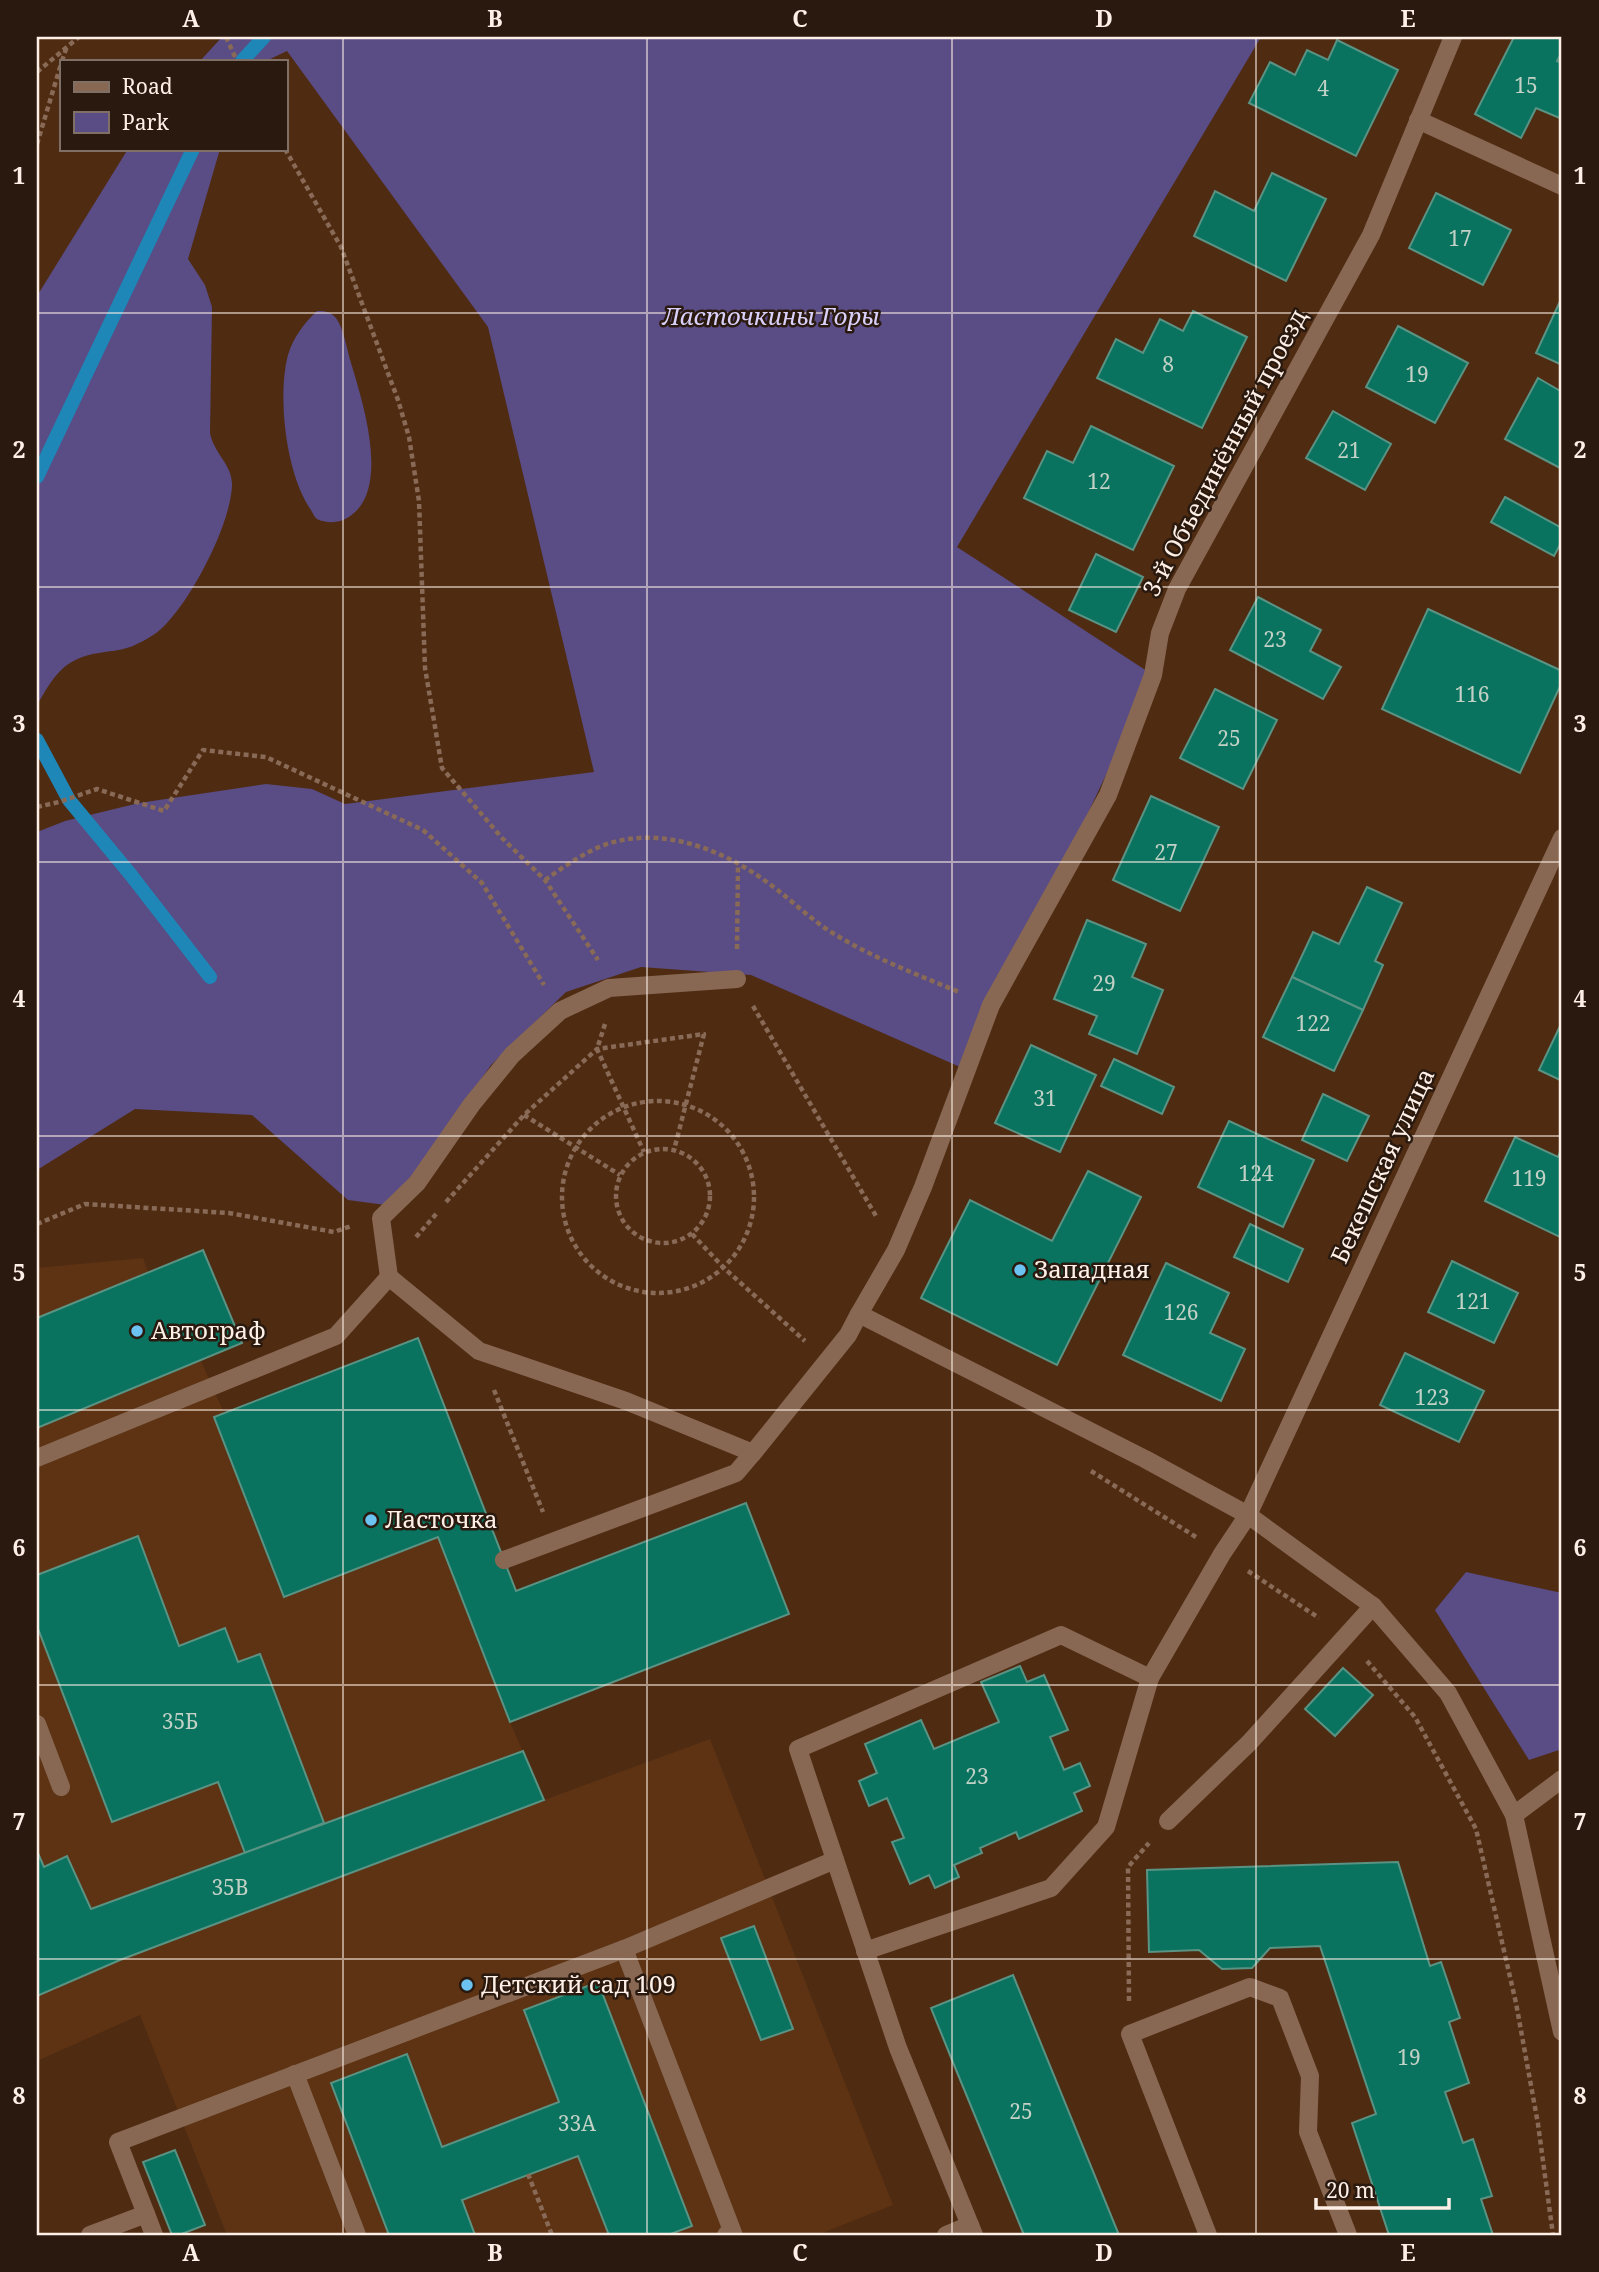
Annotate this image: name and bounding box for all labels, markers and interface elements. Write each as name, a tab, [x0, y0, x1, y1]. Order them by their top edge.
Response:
text: A	[182, 2, 200, 34]
text: B	[487, 2, 503, 34]
text: C	[792, 2, 808, 34]
text: D	[1095, 2, 1113, 34]
text: E	[1400, 2, 1416, 34]
legend	[60, 60, 287, 150]
house number: 15	[1514, 71, 1538, 99]
text: Road	[122, 72, 173, 100]
house number: 4	[1317, 74, 1329, 102]
text: Park	[122, 108, 169, 136]
text: 1	[13, 159, 26, 191]
text: 1	[1574, 159, 1587, 191]
house number: 17	[1448, 224, 1472, 252]
park label: Ласточкины Горы	[661, 299, 880, 332]
street label: 3-й Объединённый проезд	[1134, 303, 1314, 602]
house number: 8	[1162, 350, 1174, 378]
house number: 19	[1405, 360, 1429, 388]
text: 2	[13, 433, 26, 465]
text: 2	[1574, 433, 1587, 465]
house number: 21	[1337, 436, 1361, 464]
house number: 12	[1087, 467, 1111, 495]
house number: 23	[1263, 625, 1287, 653]
house number: 116	[1454, 680, 1490, 708]
text: 3	[13, 707, 26, 739]
text: 3	[1574, 707, 1587, 739]
house number: 25	[1217, 724, 1241, 752]
house number: 27	[1154, 838, 1178, 866]
house number: 29	[1092, 969, 1116, 997]
text: 4	[13, 982, 26, 1014]
text: 4	[1574, 982, 1587, 1014]
house number: 122	[1295, 1009, 1331, 1037]
street label: Бекешская улица	[1322, 1063, 1441, 1268]
house number: 31	[1033, 1084, 1057, 1112]
house number: 124	[1238, 1159, 1274, 1187]
house number: 119	[1511, 1164, 1547, 1192]
place label: Западная	[1034, 1252, 1150, 1285]
text: 5	[13, 1256, 26, 1288]
text: 5	[1574, 1256, 1587, 1288]
marker: Западная	[1012, 1262, 1028, 1278]
house number: 121	[1455, 1287, 1491, 1315]
house number: 126	[1163, 1298, 1199, 1326]
place label: Автограф	[151, 1313, 266, 1346]
marker: Автограф	[129, 1323, 145, 1339]
house number: 123	[1414, 1383, 1450, 1411]
place label: Ласточка	[385, 1502, 498, 1535]
marker: Ласточка	[363, 1512, 379, 1528]
text: 6	[13, 1531, 26, 1563]
text: 6	[1574, 1531, 1587, 1563]
house number: 35Б	[162, 1707, 198, 1735]
house number: 23	[965, 1762, 989, 1790]
text: 7	[13, 1805, 26, 1837]
text: 7	[1574, 1805, 1587, 1837]
house number: 35В	[211, 1873, 249, 1901]
place label: Детский сад 109	[481, 1967, 676, 2000]
marker: Детский сад 109	[459, 1977, 475, 1993]
house number: 19	[1397, 2043, 1421, 2071]
text: 8	[13, 2079, 26, 2111]
text: 8	[1574, 2079, 1587, 2111]
house number: 25	[1009, 2097, 1033, 2125]
house number: 33А	[558, 2109, 596, 2137]
scale bar	[1316, 2167, 1448, 2211]
text: 20 m	[1326, 2176, 1375, 2204]
text: A	[182, 2236, 200, 2268]
text: B	[487, 2236, 503, 2268]
text: C	[792, 2236, 808, 2268]
text: D	[1095, 2236, 1113, 2268]
text: E	[1400, 2236, 1416, 2268]

